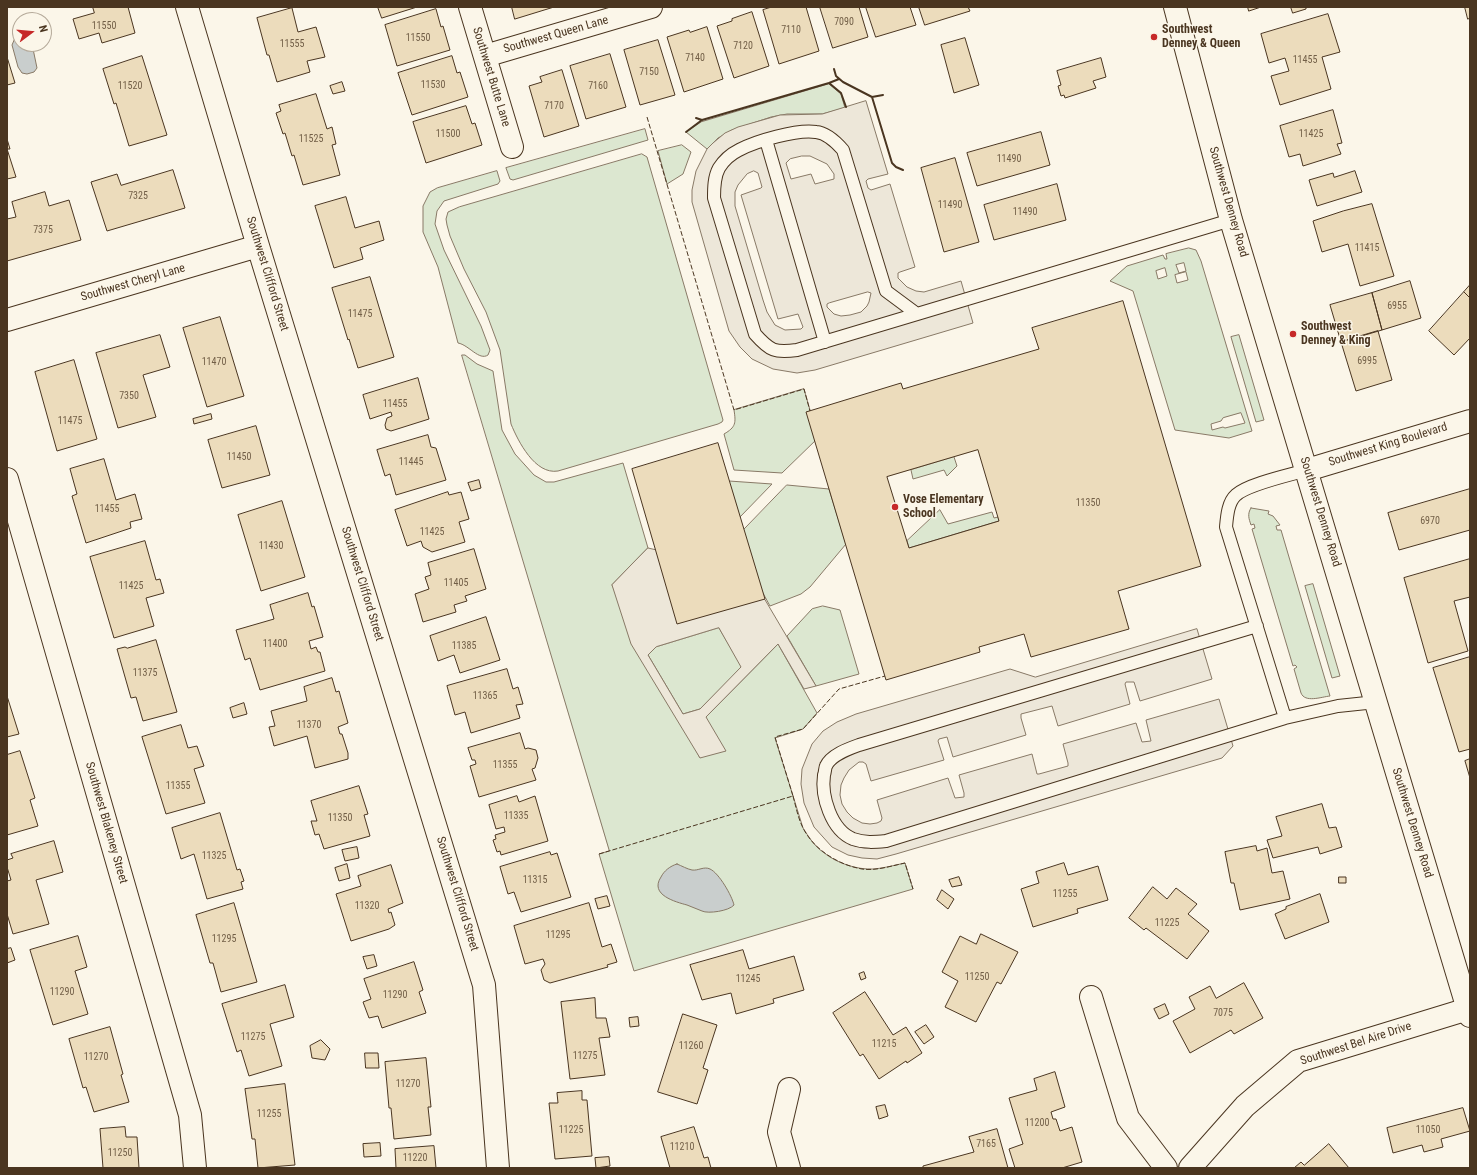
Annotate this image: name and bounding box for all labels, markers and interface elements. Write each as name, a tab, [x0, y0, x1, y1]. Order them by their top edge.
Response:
north arrow	[12, 12, 52, 52]
street label: Southwest Queen Lane	[502, 13, 610, 57]
house number: 7090	[834, 16, 854, 28]
house number: 11550	[92, 20, 116, 32]
place label: Southwest Denney & Queen	[1162, 23, 1240, 51]
text: N	[36, 24, 50, 34]
house number: 7110	[781, 24, 801, 36]
street label: Southwest Butte Lane	[469, 25, 513, 129]
house number: 11550	[406, 32, 430, 44]
marker: Southwest Denney & Queen	[1149, 32, 1159, 42]
house number: 11555	[280, 38, 304, 50]
house number: 7120	[733, 40, 753, 52]
house number: 7140	[685, 52, 705, 64]
house number: 11455	[1293, 54, 1317, 66]
house number: 7150	[639, 66, 659, 78]
house number: 11530	[421, 79, 445, 91]
house number: 11520	[118, 80, 142, 92]
house number: 7160	[588, 80, 608, 92]
house number: 7170	[544, 100, 564, 112]
house number: 11500	[436, 128, 460, 140]
house number: 11425	[1299, 128, 1323, 140]
house number: 11525	[299, 133, 323, 145]
street label: Southwest Denney Road	[1205, 145, 1251, 259]
house number: 11490	[997, 153, 1021, 165]
house number: 7325	[128, 190, 148, 202]
house number: 11490	[938, 199, 962, 211]
house number: 11490	[1013, 206, 1037, 218]
street label: Southwest Clifford Street	[243, 215, 291, 333]
house number: 7375	[33, 224, 53, 236]
house number: 11415	[1355, 242, 1379, 254]
street label: Southwest Cheryl Lane	[79, 261, 187, 305]
house number: 6955	[1387, 300, 1407, 312]
house number: 11475	[348, 308, 372, 320]
place label: Southwest Denney & King	[1301, 320, 1370, 348]
marker: Southwest Denney & King	[1288, 329, 1298, 339]
house number: 6995	[1357, 355, 1377, 367]
house number: 11470	[202, 356, 226, 368]
house number: 7350	[119, 390, 139, 402]
house number: 11455	[383, 398, 407, 410]
house number: 11475	[58, 415, 82, 427]
street label: Southwest King Boulevard	[1327, 420, 1449, 470]
house number: 11450	[227, 451, 251, 463]
street label: Southwest Denney Road	[1296, 455, 1344, 569]
house number: 11445	[399, 456, 423, 468]
place label: Vose Elementary School	[903, 493, 984, 521]
house number: 11350	[1076, 497, 1100, 509]
marker: Vose Elementary School	[890, 502, 900, 512]
house number: 11455	[95, 503, 119, 515]
house number: 6970	[1420, 515, 1440, 527]
street label: Southwest Clifford Street	[338, 525, 386, 643]
house number: 11425	[420, 526, 444, 538]
house number: 11430	[259, 540, 283, 552]
house number: 11405	[444, 577, 468, 589]
house number: 11425	[119, 580, 143, 592]
house number: 11400	[263, 638, 287, 650]
house number: 11385	[452, 640, 476, 652]
house number: 11375	[133, 667, 157, 679]
house number: 11365	[473, 690, 497, 702]
house number: 11370	[297, 719, 321, 731]
house number: 11355	[493, 759, 517, 771]
street label: Southwest Blakeney Street	[82, 761, 130, 885]
street label: Southwest Denney Road	[1388, 766, 1436, 880]
house number: 11355	[166, 780, 190, 792]
house number: 11335	[504, 810, 528, 822]
house number: 11350	[328, 812, 352, 824]
street label: Southwest Clifford Street	[433, 835, 481, 953]
house number: 11325	[202, 850, 226, 862]
house number: 11315	[523, 874, 547, 886]
house number: 11255	[1053, 888, 1077, 900]
house number: 11320	[355, 900, 379, 912]
house number: 11225	[1155, 917, 1179, 929]
house number: 11295	[546, 929, 570, 941]
house number: 11295	[212, 933, 236, 945]
house number: 11250	[965, 971, 989, 983]
house number: 11245	[736, 973, 760, 985]
house number: 11290	[50, 986, 74, 998]
house number: 11290	[383, 989, 407, 1001]
house number: 7075	[1213, 1007, 1233, 1019]
street label: Southwest Bel Aire Drive	[1299, 1019, 1413, 1069]
house number: 11275	[241, 1031, 265, 1043]
house number: 11215	[872, 1038, 896, 1050]
house number: 11260	[679, 1040, 703, 1052]
house number: 11275	[573, 1050, 597, 1062]
house number: 11270	[84, 1051, 108, 1063]
house number: 11270	[396, 1078, 420, 1090]
house number: 11255	[257, 1108, 281, 1120]
house number: 11200	[1025, 1117, 1049, 1129]
house number: 11225	[559, 1124, 583, 1136]
house number: 11050	[1416, 1124, 1440, 1136]
house number: 7165	[976, 1138, 996, 1150]
house number: 11210	[670, 1141, 694, 1153]
house number: 11250	[108, 1147, 132, 1159]
house number: 11220	[403, 1152, 427, 1164]

